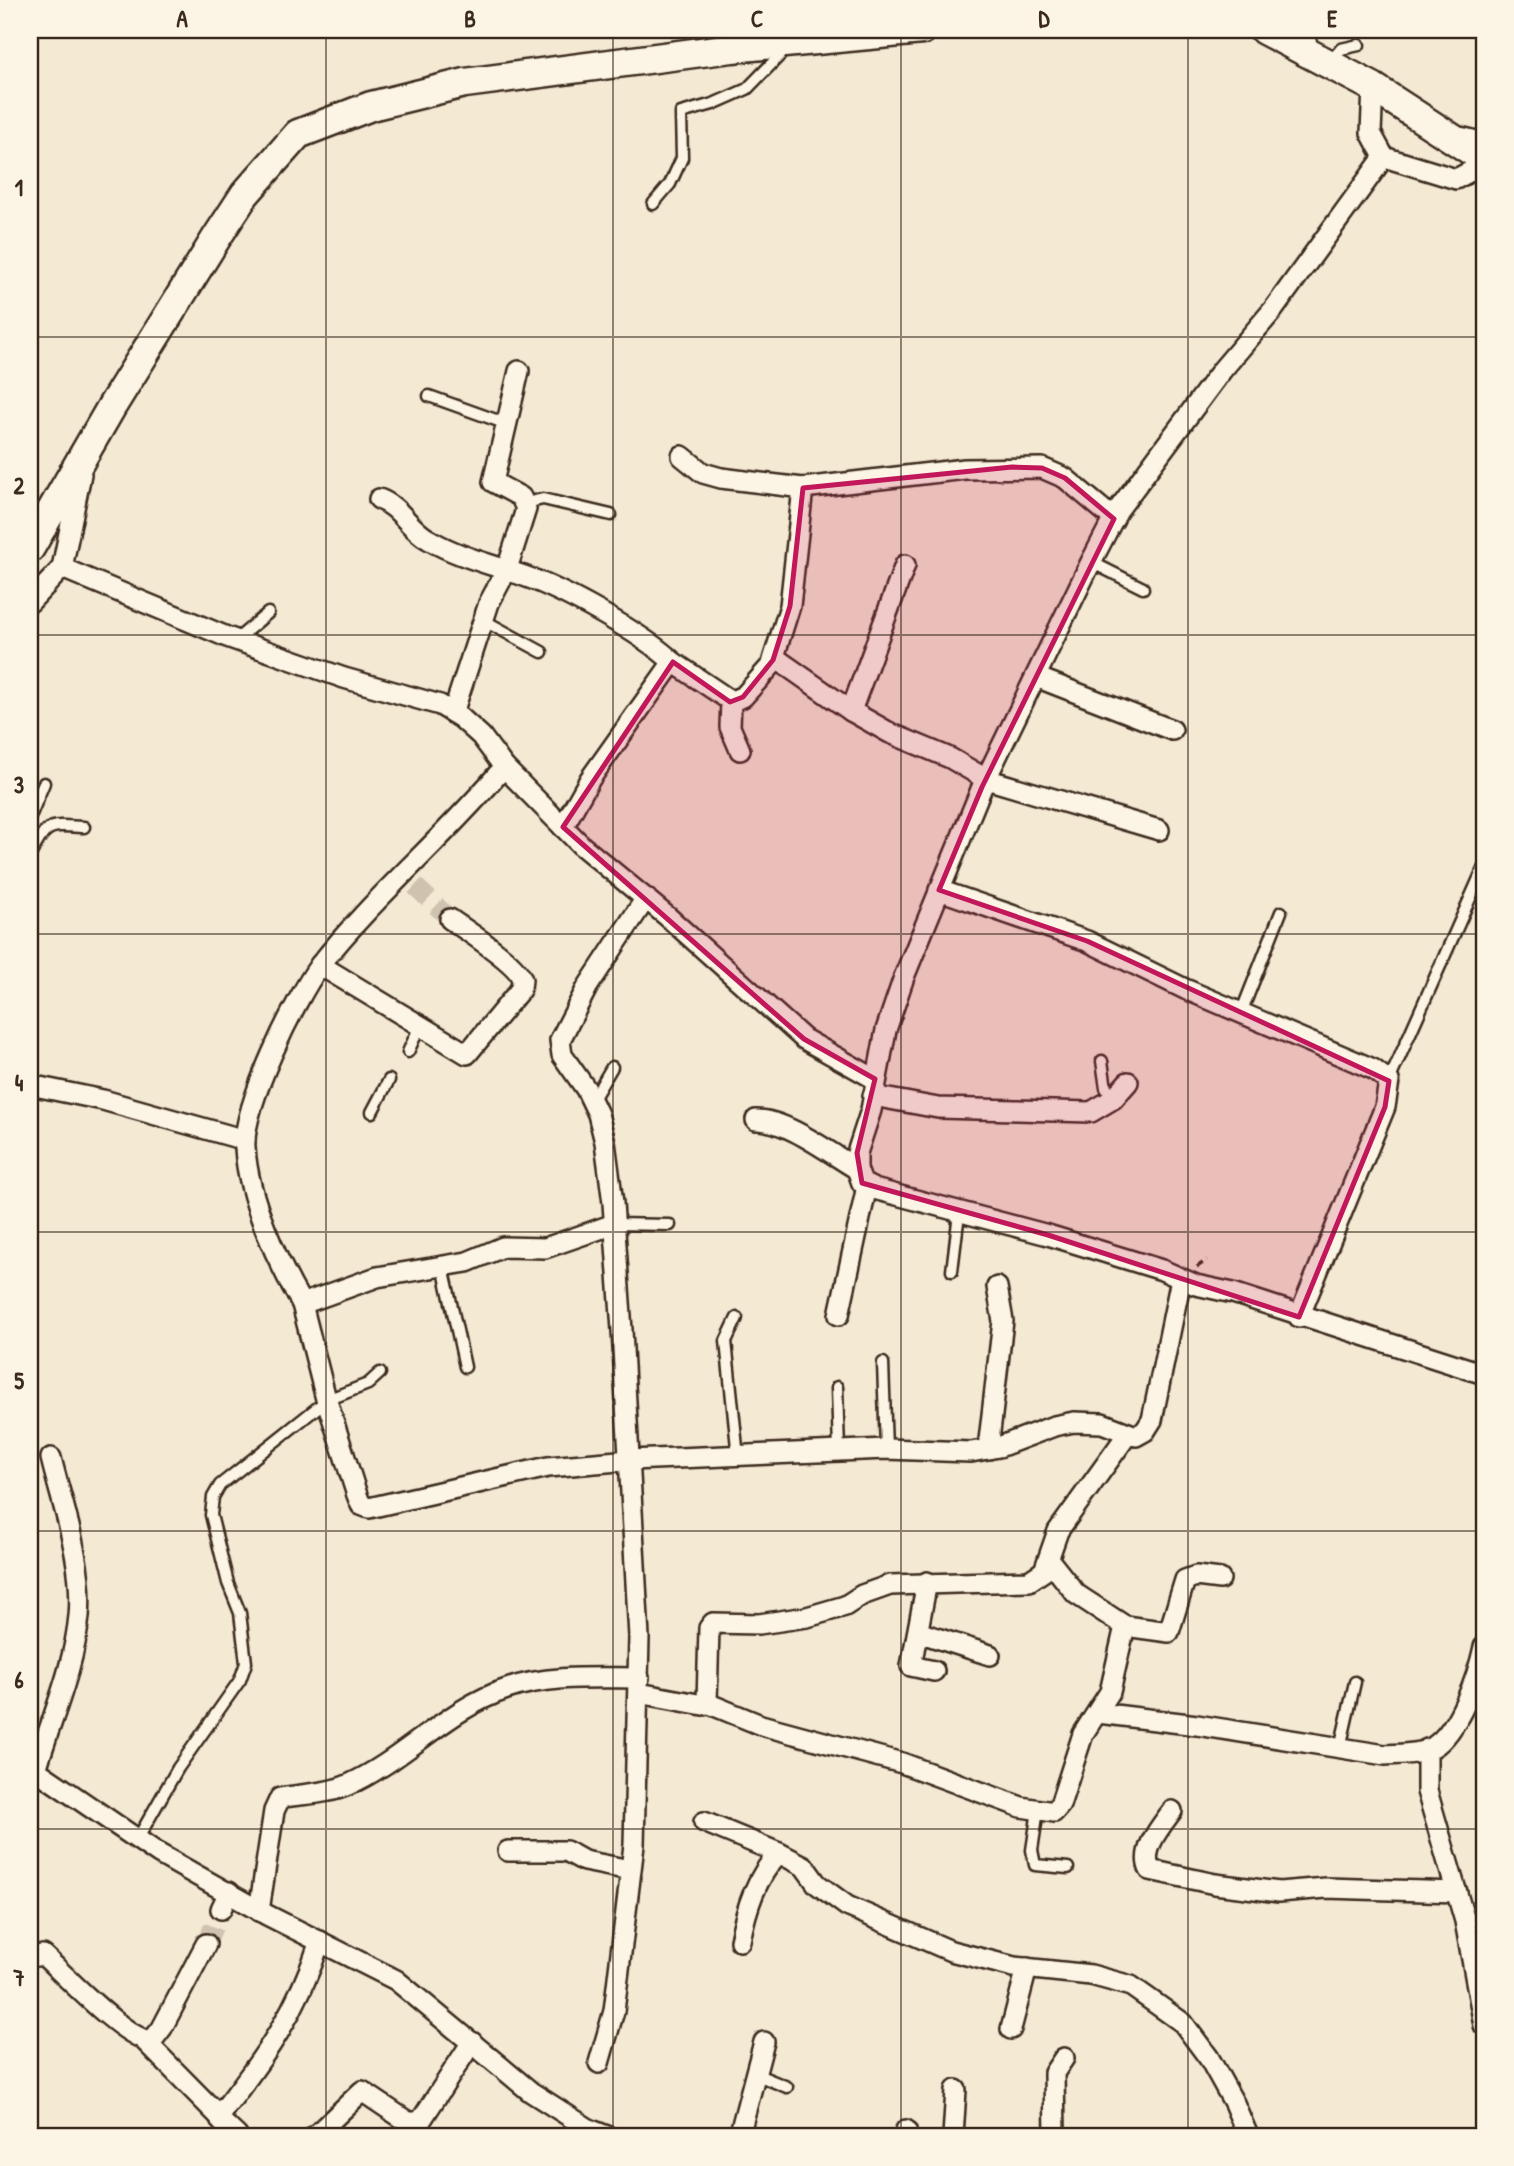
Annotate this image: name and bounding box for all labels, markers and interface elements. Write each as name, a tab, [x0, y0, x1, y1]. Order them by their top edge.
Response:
text: A	[176, 3, 188, 34]
text: B	[464, 3, 476, 34]
text: C	[751, 3, 763, 34]
text: D	[1039, 3, 1051, 34]
text: E	[1327, 3, 1338, 34]
text: 1	[15, 172, 23, 203]
text: 2	[14, 470, 25, 501]
text: 3	[14, 769, 24, 800]
text: 4	[15, 1067, 24, 1098]
text: 5	[14, 1365, 24, 1396]
text: 6	[14, 1664, 24, 1695]
text: 7	[12, 1962, 25, 1993]

